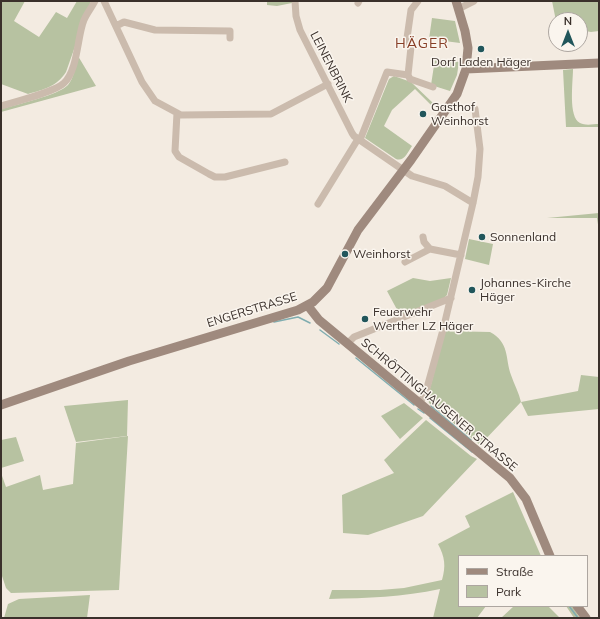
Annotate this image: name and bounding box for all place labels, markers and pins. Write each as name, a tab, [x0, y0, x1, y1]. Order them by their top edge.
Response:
marker: Dorf Laden Häger	[476, 44, 486, 54]
place label: Dorf Laden Häger	[431, 55, 531, 69]
place label: Gasthof Weinhorst	[431, 100, 488, 128]
marker: Gasthof Weinhorst	[418, 109, 428, 119]
place label: Sonnenland	[490, 230, 556, 244]
marker: Sonnenland	[477, 232, 487, 242]
place label: Weinhorst	[353, 247, 410, 261]
marker: Weinhorst	[340, 249, 350, 259]
place label: Johannes-Kirche Häger	[480, 276, 571, 304]
marker: Johannes-Kirche Häger	[467, 285, 477, 295]
place label: Feuerwehr Werther LZ Häger	[373, 305, 473, 333]
marker: Feuerwehr Werther LZ Häger	[360, 314, 370, 324]

